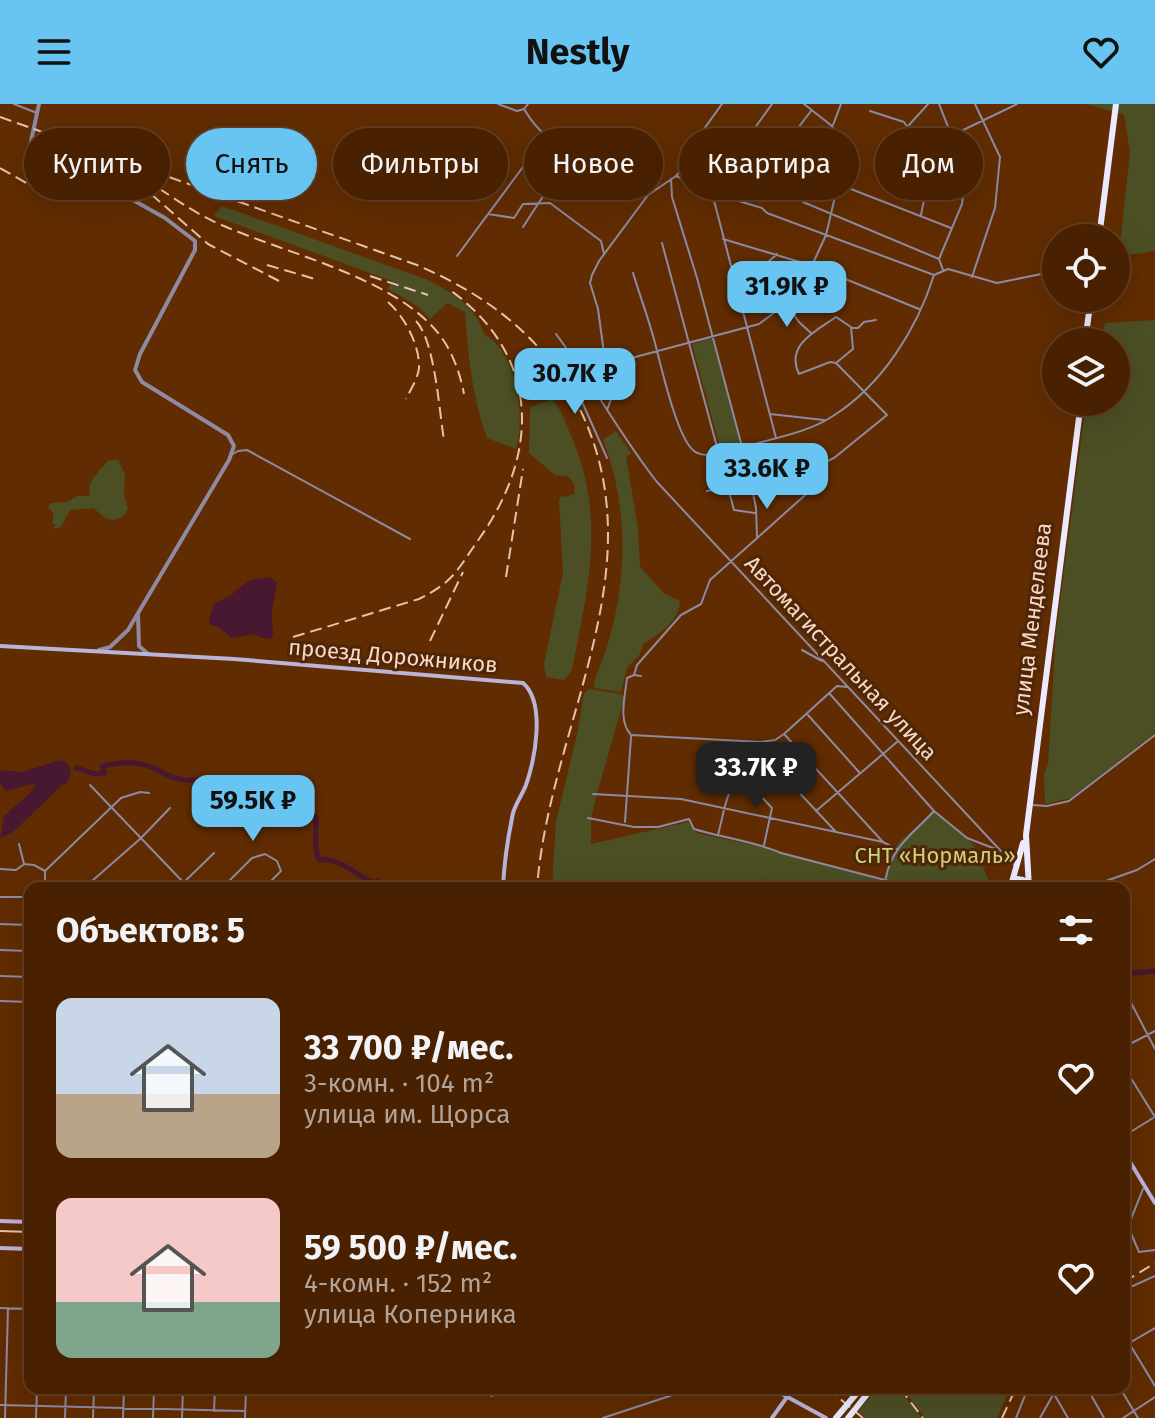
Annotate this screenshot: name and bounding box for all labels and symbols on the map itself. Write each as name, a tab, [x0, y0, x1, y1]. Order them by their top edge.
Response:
pin: 31.9K ₽	[713, 261, 861, 329]
pin: 30.7K ₽	[501, 348, 649, 416]
pin: 33.6K ₽	[693, 443, 841, 511]
street label: улица Менделеева	[1007, 521, 1057, 717]
street label: Автомагистральная улица	[739, 550, 943, 766]
street label: проезд Дорожников	[287, 633, 499, 679]
pin: 33.7K ₽	[682, 742, 830, 810]
pin: 59.5K ₽	[179, 775, 327, 843]
park label: СНТ «Нормаль»	[854, 842, 1016, 869]

